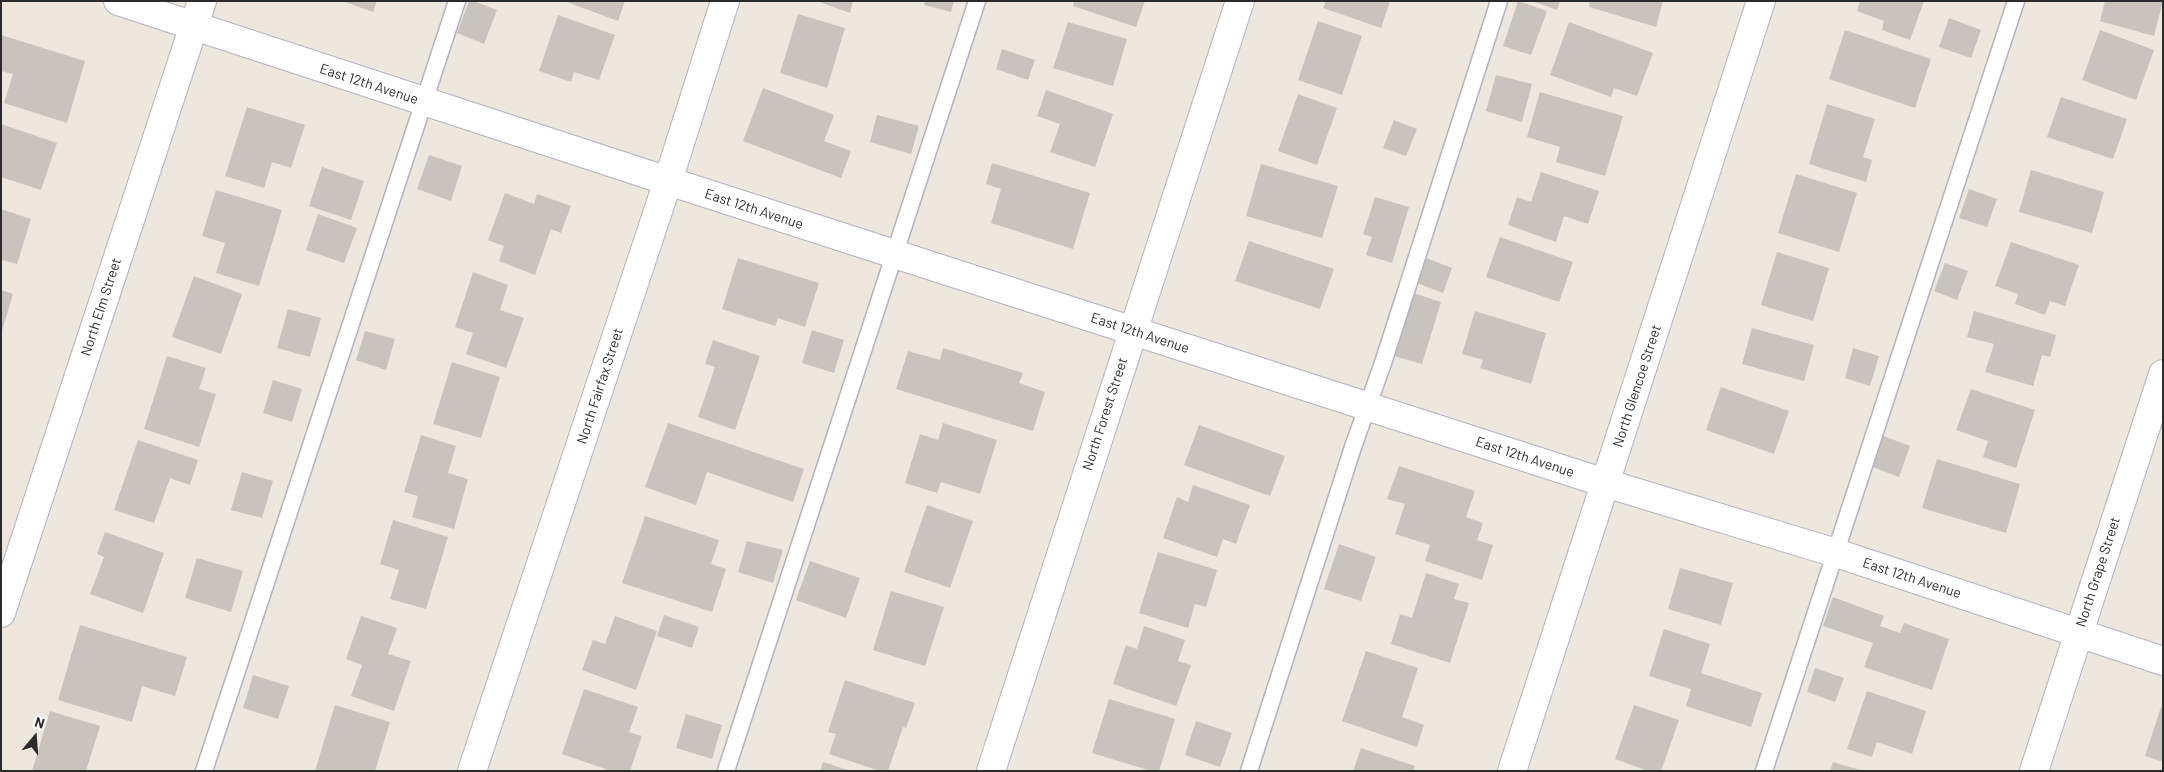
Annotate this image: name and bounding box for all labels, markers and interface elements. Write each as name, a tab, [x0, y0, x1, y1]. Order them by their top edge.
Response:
street label: East 12th Avenue	[318, 60, 420, 108]
street label: East 12th Avenue	[703, 185, 805, 233]
street label: North Elm Street	[77, 256, 125, 358]
street label: East 12th Avenue	[1089, 309, 1191, 357]
street label: North Glencoe Street	[1609, 323, 1665, 449]
street label: North Fairfax Street	[573, 326, 627, 446]
street label: North Forest Street	[1079, 355, 1131, 473]
street label: East 12th Avenue	[1474, 433, 1576, 481]
street label: North Grape Street	[2072, 515, 2124, 629]
street label: East 12th Avenue	[1861, 554, 1963, 602]
north arrow	[10, 712, 60, 762]
text: N	[33, 713, 47, 732]

